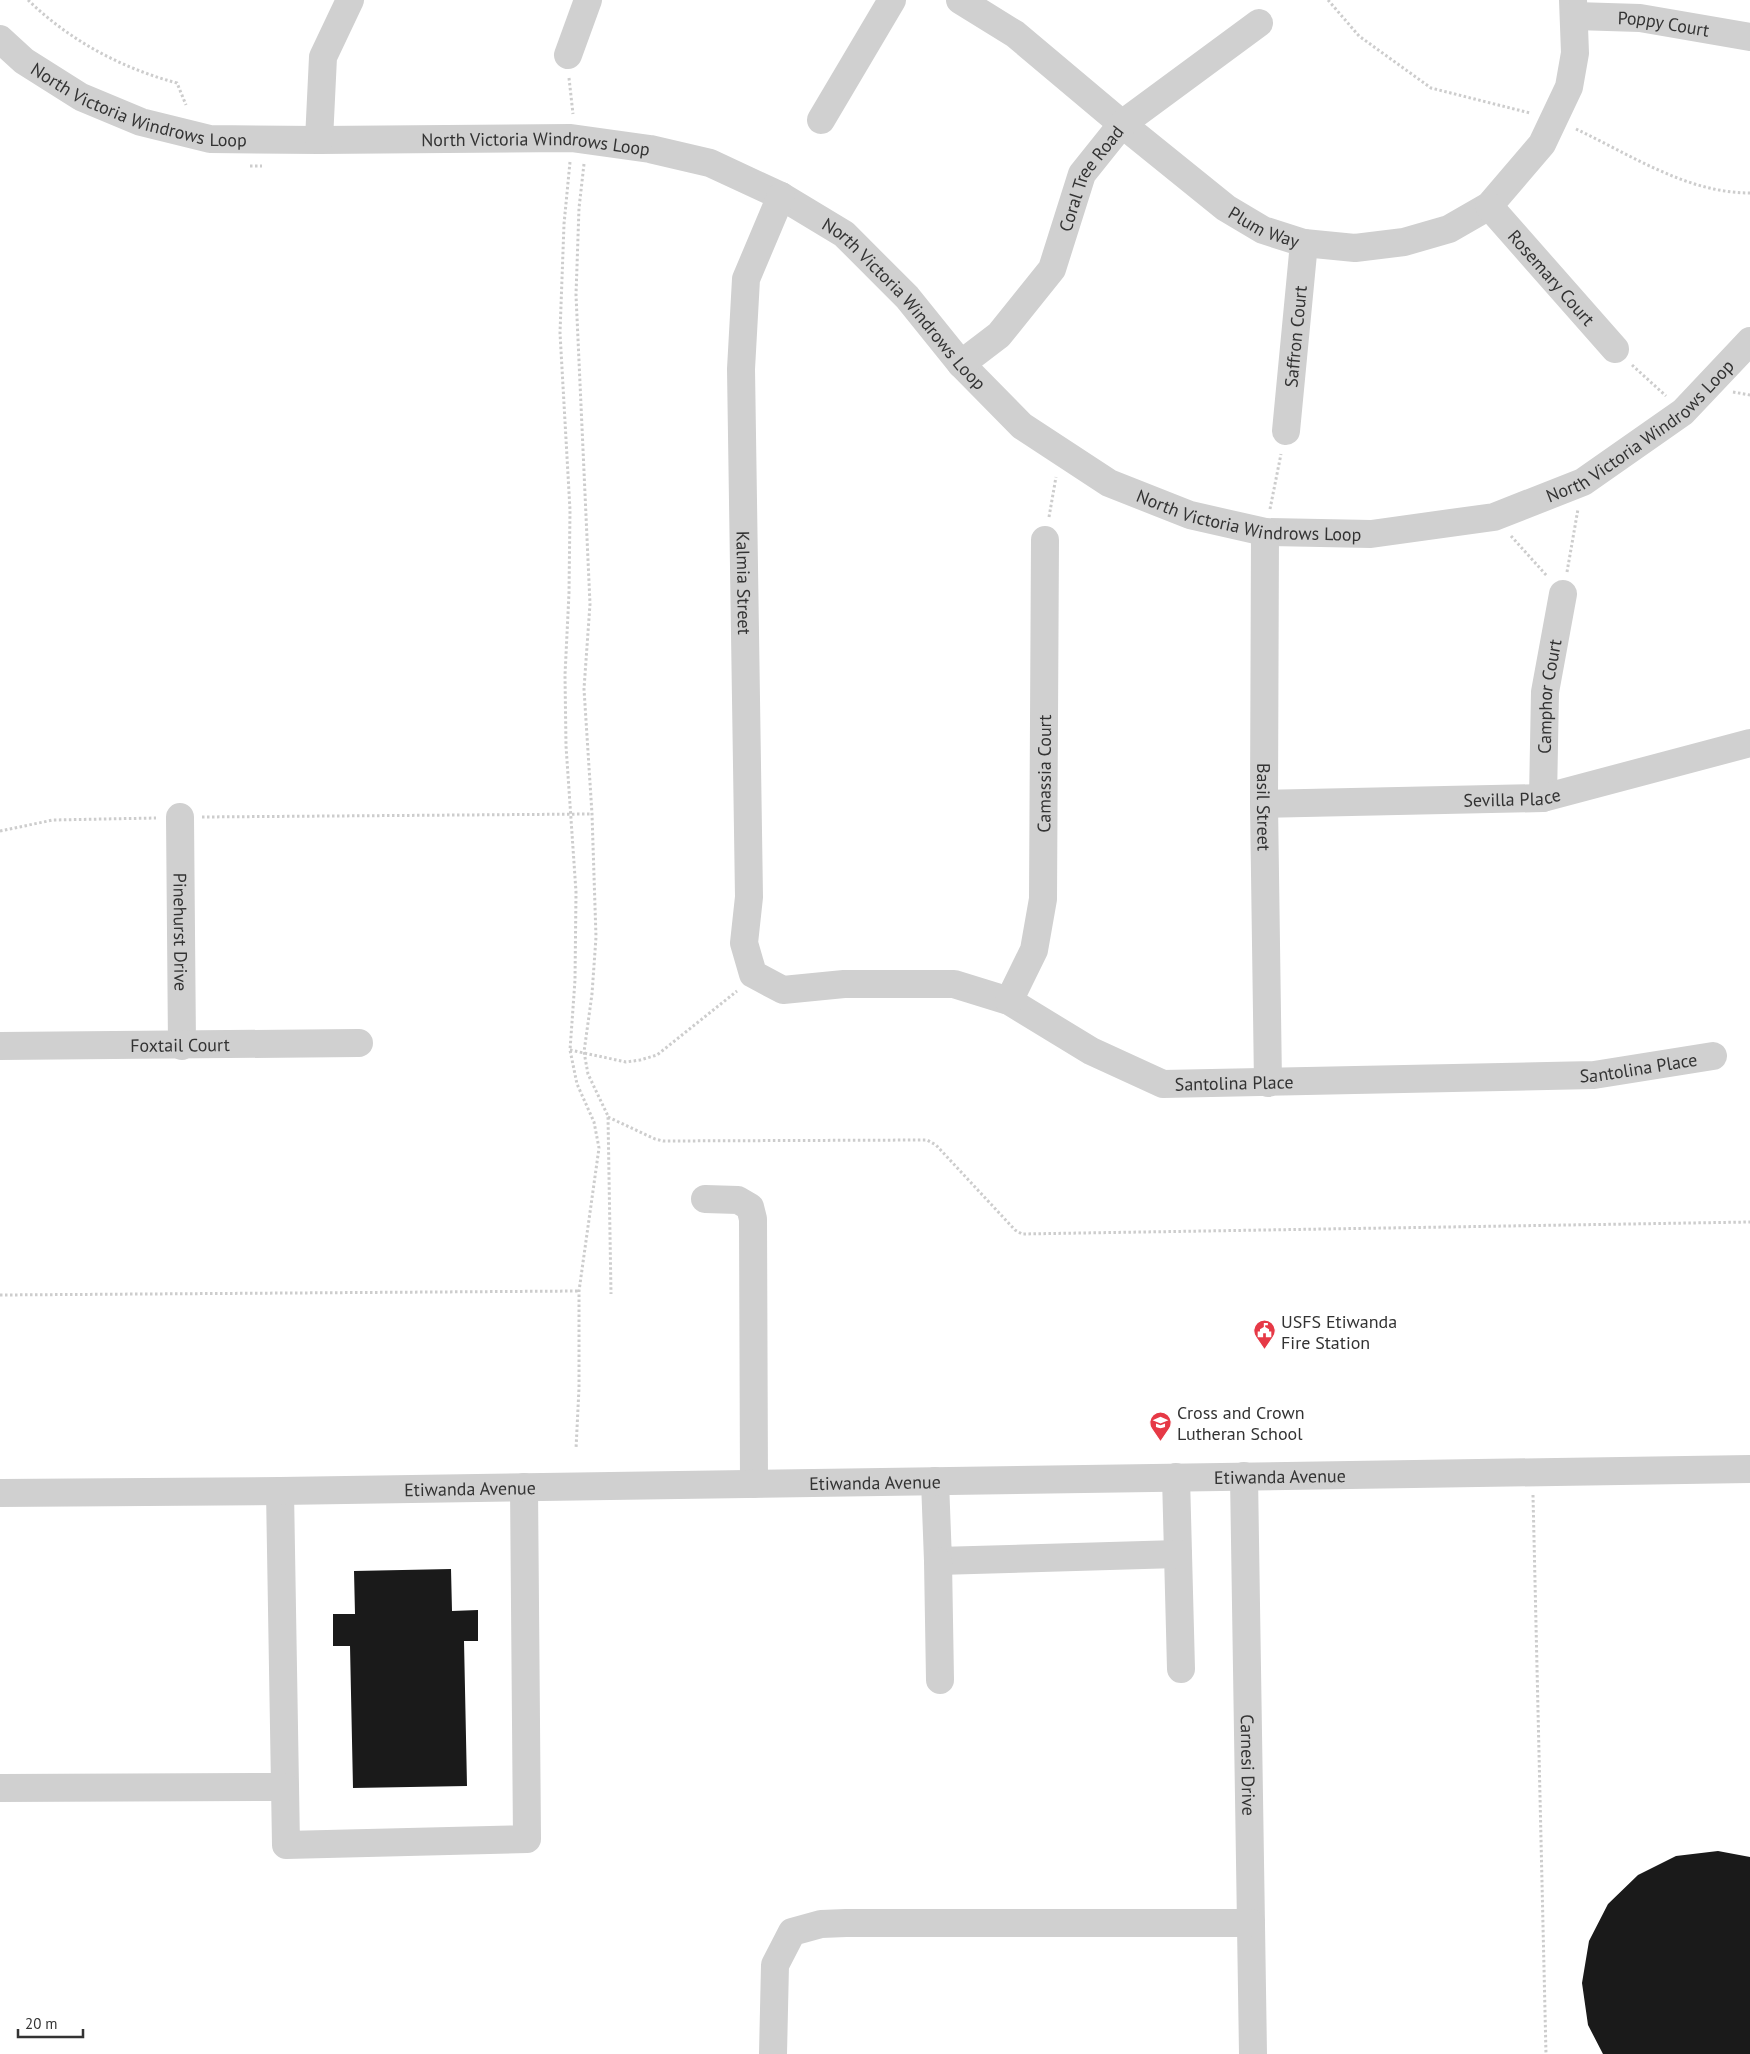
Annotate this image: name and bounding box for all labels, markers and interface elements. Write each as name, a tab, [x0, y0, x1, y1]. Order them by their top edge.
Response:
street label: Poppy Court	[1617, 6, 1711, 41]
street label: North Victoria Windrows Loop	[27, 57, 247, 151]
street label: Coral Tree Road	[1053, 120, 1128, 234]
street label: North Victoria Windrows Loop	[421, 126, 652, 160]
street label: Plum Way	[1224, 201, 1303, 253]
street label: North Victoria Windrows Loop	[818, 212, 991, 394]
street label: Rosemary Court	[1503, 225, 1600, 330]
street label: Saffron Court	[1279, 284, 1311, 388]
street label: North Victoria Windrows Loop	[1542, 354, 1738, 507]
street label: North Victoria Windrows Loop	[1133, 484, 1362, 545]
street label: Kalmia Street	[732, 531, 757, 635]
street label: Camphor Court	[1532, 637, 1566, 754]
street label: Camassia Court	[1032, 715, 1056, 833]
street label: Basil Street	[1252, 763, 1276, 851]
street label: Sevilla Place	[1463, 782, 1563, 811]
street label: Pinehurst Drive	[169, 873, 193, 991]
street label: Foxtail Court	[130, 1033, 230, 1056]
street label: Santolina Place	[1579, 1047, 1699, 1087]
street label: Santolina Place	[1174, 1070, 1294, 1095]
place label: USFS Etiwanda Fire Station	[1281, 1310, 1397, 1354]
public building icon: USFS Etiwanda Fire Station	[1253, 1319, 1277, 1350]
place label: Cross and Crown Lutheran School	[1177, 1401, 1305, 1445]
school or university icon: Cross and Crown Lutheran School	[1149, 1410, 1173, 1441]
street label: Etiwanda Avenue	[1214, 1464, 1346, 1489]
street label: Etiwanda Avenue	[809, 1470, 941, 1495]
street label: Etiwanda Avenue	[404, 1476, 536, 1501]
street label: Carnesi Drive	[1236, 1714, 1261, 1816]
scale bar	[18, 2006, 82, 2038]
text: 20 m	[25, 2014, 58, 2033]

